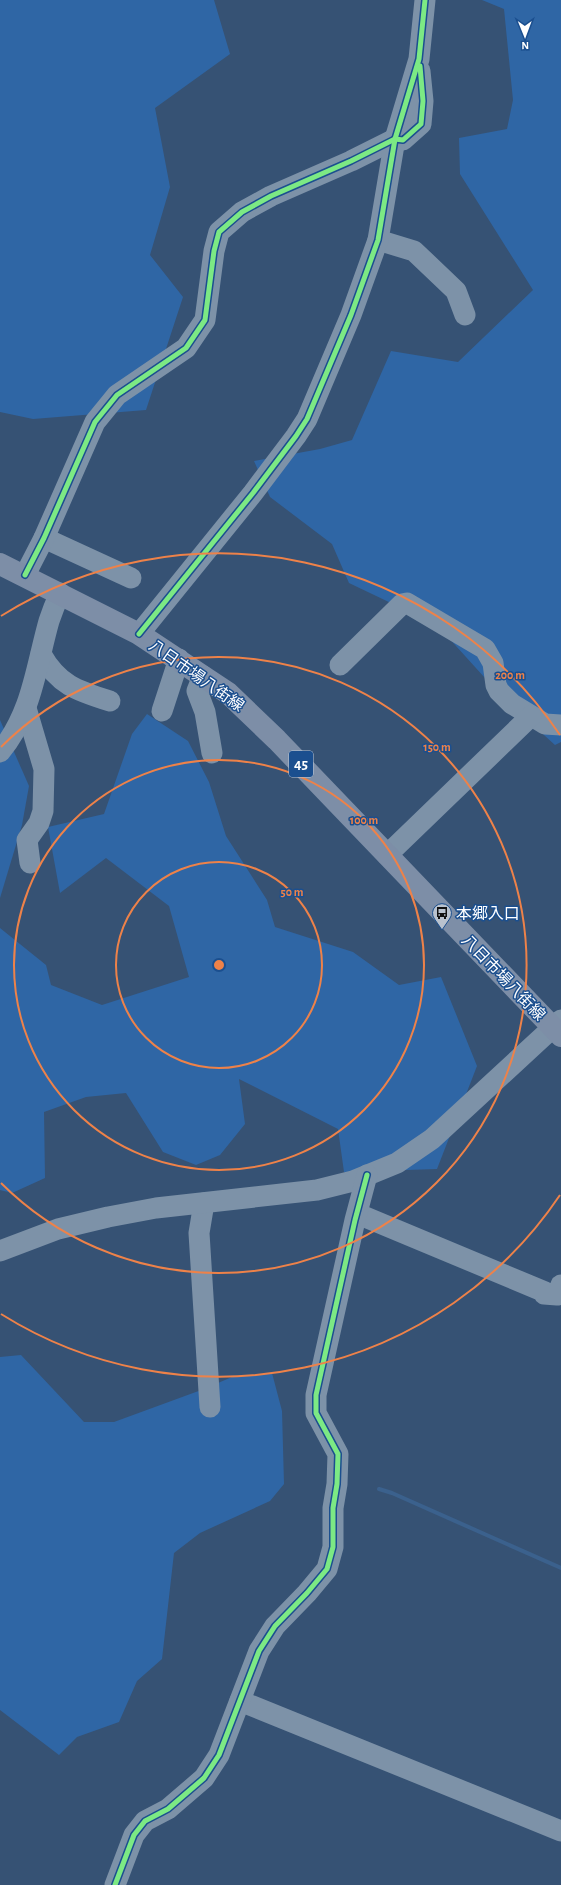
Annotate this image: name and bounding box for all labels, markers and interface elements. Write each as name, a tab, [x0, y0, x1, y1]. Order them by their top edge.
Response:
north arrow	[505, 16, 545, 56]
text: N	[521, 40, 529, 51]
street label: 八日市場八街線	[146, 636, 247, 714]
text: 200 m	[495, 669, 525, 681]
text: 150 m	[423, 741, 451, 753]
road number: 45	[289, 751, 313, 777]
text: 100 m	[350, 814, 378, 826]
text: 50 m	[281, 886, 304, 898]
bus stop icon: 本郷入口	[431, 902, 453, 930]
place label: 本郷入口	[456, 905, 520, 922]
street label: 八日市場八街線	[459, 931, 549, 1024]
centre of rings	[212, 958, 226, 972]

